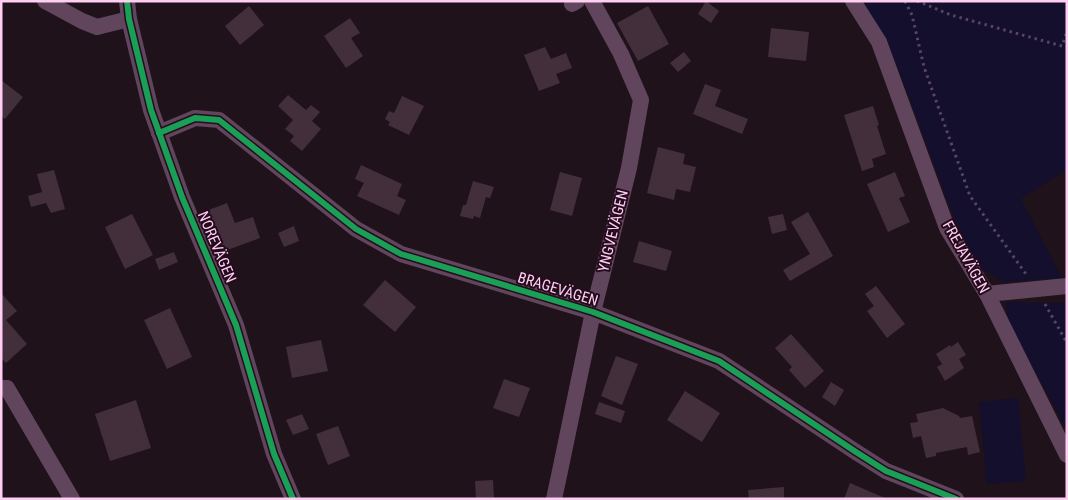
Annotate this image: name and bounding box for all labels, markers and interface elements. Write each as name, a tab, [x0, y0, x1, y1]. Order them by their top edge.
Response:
street label: YNGVEVÄGEN	[594, 188, 632, 274]
street label: NOREVÄGEN	[194, 209, 240, 285]
street label: FREJAVÄGEN	[939, 218, 993, 296]
street label: BRAGEVÄGEN	[516, 268, 600, 310]

